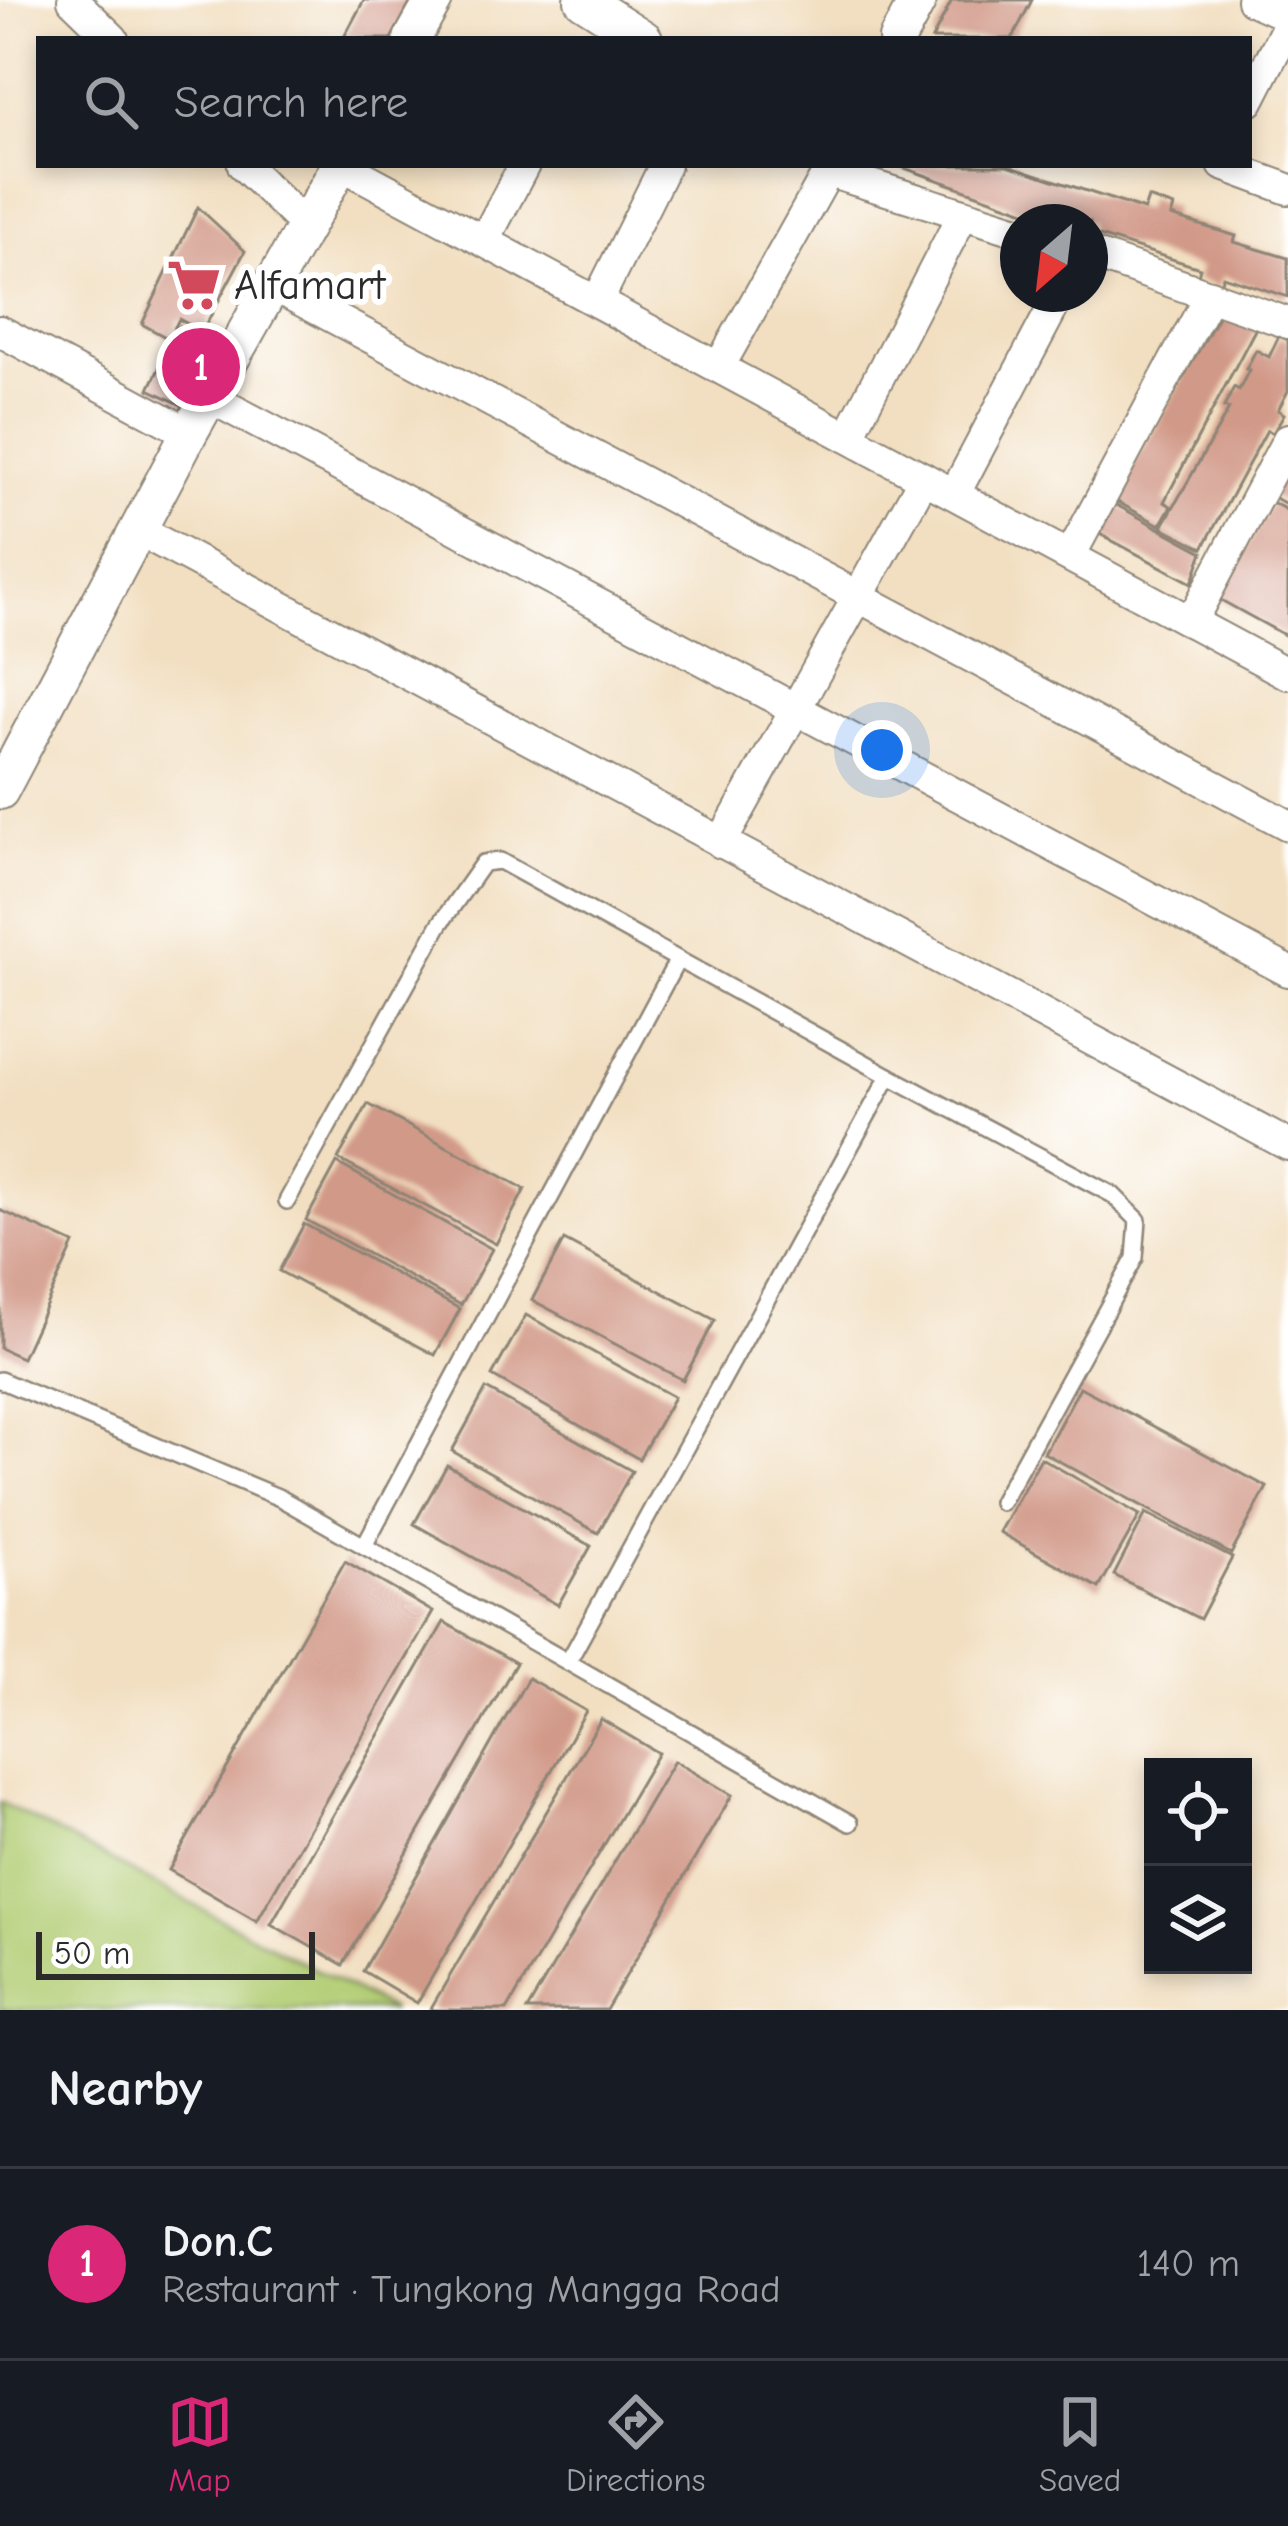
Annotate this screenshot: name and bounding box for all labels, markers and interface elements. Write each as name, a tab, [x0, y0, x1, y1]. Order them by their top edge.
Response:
search box	[36, 36, 1252, 168]
icon: search	[78, 69, 144, 135]
text: Search here	[174, 76, 408, 128]
north arrow	[1000, 204, 1108, 312]
supermarket icon: Alfamart	[165, 256, 223, 314]
place label: Alfamart	[234, 261, 387, 310]
pin: 1	[162, 322, 240, 412]
your location	[852, 720, 912, 780]
map controls	[1144, 1758, 1252, 1974]
button: locate	[1144, 1758, 1252, 1866]
button: layers	[1144, 1866, 1252, 1974]
scale bar	[36, 1926, 315, 1979]
text: 50 m	[54, 1934, 130, 1972]
text: Nearby	[48, 2059, 202, 2118]
text: Don.C	[162, 2215, 273, 2267]
text: 1	[79, 2241, 95, 2286]
text: 140 m	[1137, 2241, 1240, 2286]
text: Restaurant · Tungkong Mangga Road	[162, 2267, 781, 2312]
tab: Map	[167, 2389, 233, 2499]
tab: Directions	[566, 2389, 706, 2499]
tab: Saved	[1039, 2389, 1121, 2499]

